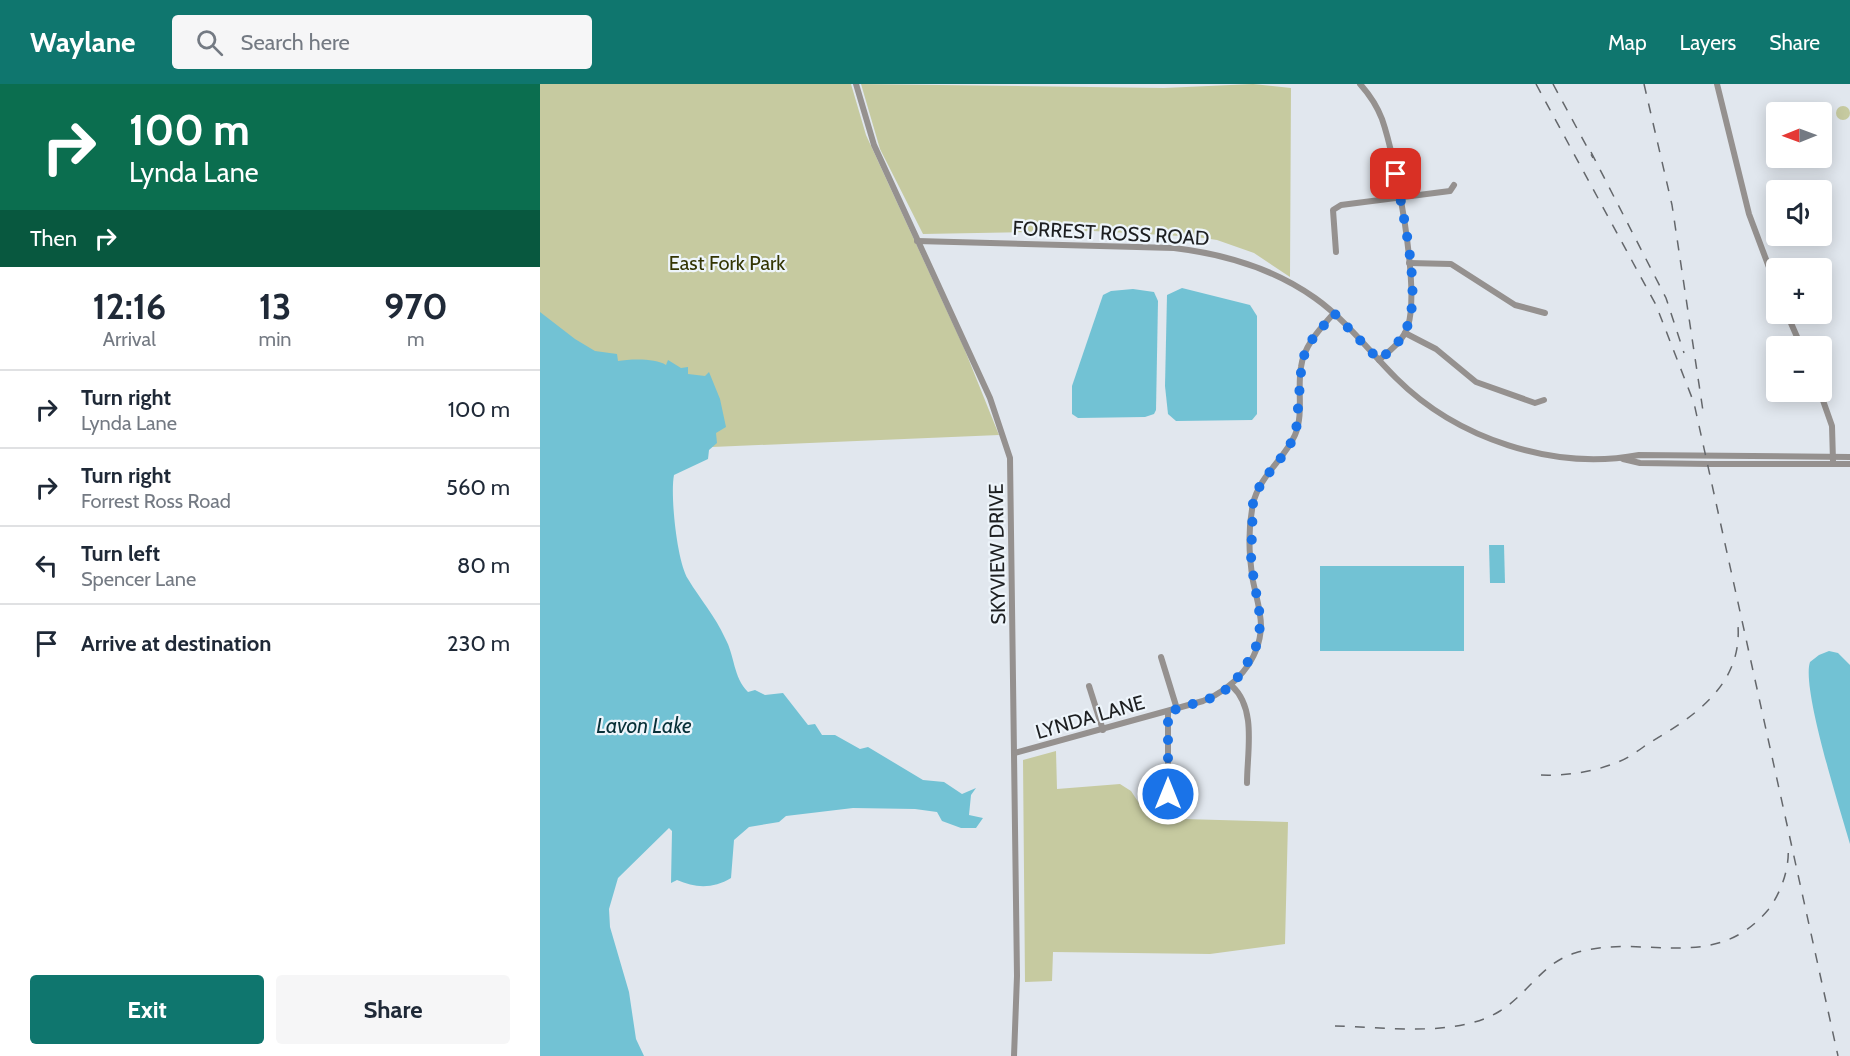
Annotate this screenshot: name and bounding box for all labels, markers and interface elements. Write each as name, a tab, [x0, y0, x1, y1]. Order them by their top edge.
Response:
search box	[172, 15, 592, 69]
text: Waylane	[30, 25, 136, 59]
icon: search	[193, 26, 226, 59]
text: Search here	[241, 29, 350, 56]
text: Map	[1608, 30, 1647, 55]
text: Layers	[1680, 30, 1736, 55]
text: Share	[1769, 30, 1820, 55]
north arrow	[1766, 102, 1832, 168]
map controls	[1766, 102, 1832, 402]
text: 100 m	[129, 104, 250, 156]
icon: right	[30, 108, 108, 186]
pin	[1370, 148, 1421, 199]
text: Lynda Lane	[129, 156, 259, 189]
icon: arrive	[1379, 157, 1412, 190]
button: sound	[1766, 180, 1832, 246]
street label: FORREST ROSS ROAD	[1012, 216, 1210, 250]
icon: right	[89, 222, 122, 255]
text: Then	[30, 225, 77, 252]
park label: East Fork Park	[669, 251, 785, 275]
button: +	[1766, 258, 1832, 324]
text: 12:16	[92, 284, 166, 328]
text: 13	[259, 284, 291, 328]
text: 970	[384, 284, 448, 328]
text: Arrival	[103, 327, 156, 351]
text: min	[259, 327, 292, 351]
text: m	[407, 327, 425, 351]
button: −	[1766, 336, 1832, 402]
text: Turn right	[81, 384, 171, 411]
icon: right	[30, 393, 63, 426]
text: 100 m	[448, 396, 510, 423]
text: Lynda Lane	[81, 411, 177, 435]
text: Turn right	[81, 462, 171, 489]
icon: right	[30, 471, 63, 504]
text: 560 m	[446, 474, 510, 501]
street label: SKYVIEW DRIVE	[984, 483, 1010, 625]
text: Forrest Ross Road	[81, 489, 231, 513]
text: Turn left	[81, 540, 160, 567]
icon: left	[30, 549, 63, 582]
text: 80 m	[457, 552, 510, 579]
text: Spencer Lane	[81, 567, 196, 591]
icon: arrive	[30, 627, 63, 660]
text: Arrive at destination	[81, 630, 271, 657]
text: 230 m	[447, 630, 510, 657]
street label: LYNDA LANE	[1033, 690, 1147, 744]
water label: Lavon Lake	[596, 713, 692, 738]
position arrow	[1136, 762, 1200, 826]
button: Exit	[30, 975, 264, 1044]
button: Share	[276, 975, 510, 1044]

